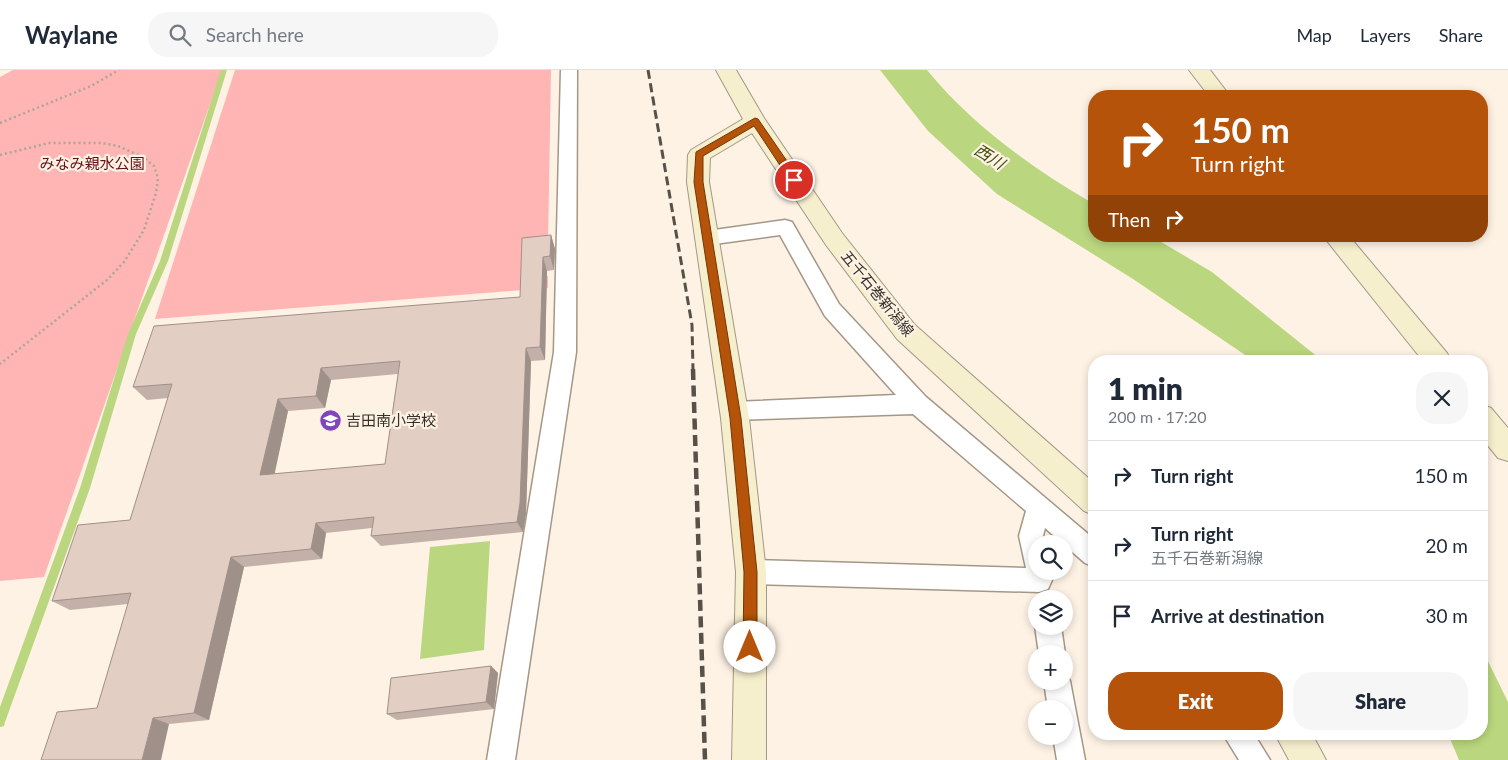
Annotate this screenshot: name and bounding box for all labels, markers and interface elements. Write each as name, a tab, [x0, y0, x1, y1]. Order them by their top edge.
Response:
search box	[148, 12, 498, 57]
text: Waylane	[25, 20, 118, 49]
icon: search	[166, 21, 194, 49]
text: Search here	[206, 23, 304, 46]
text: Map	[1296, 24, 1332, 46]
text: Layers	[1360, 24, 1411, 46]
text: Share	[1439, 24, 1483, 46]
text: 150 m	[1191, 108, 1290, 150]
icon: right	[1108, 110, 1173, 175]
water label: 西川	[971, 139, 1010, 174]
text: Turn right	[1191, 150, 1285, 177]
park label: みなみ親水公園	[39, 154, 145, 172]
pin	[773, 159, 815, 201]
icon: arrive	[780, 166, 808, 194]
icon: right	[1160, 205, 1188, 233]
text: Then	[1108, 208, 1150, 231]
street label: 五千石巻新潟線	[838, 247, 918, 339]
text: 1 min	[1108, 370, 1183, 406]
button: close	[1416, 372, 1468, 424]
text: 200 m · 17:20	[1108, 407, 1207, 426]
school or university icon: 吉田南小学校	[318, 408, 342, 432]
place label: 吉田南小学校	[346, 411, 436, 429]
icon: right	[1108, 462, 1136, 490]
text: Turn right	[1151, 464, 1233, 487]
text: 150 m	[1414, 464, 1468, 487]
text: Turn right	[1151, 522, 1233, 545]
icon: right	[1108, 532, 1136, 560]
text: 20 m	[1425, 534, 1468, 557]
map controls	[1028, 535, 1073, 745]
button: search	[1028, 535, 1073, 580]
text: 五千石巻新潟線	[1151, 548, 1263, 567]
button: layers	[1028, 590, 1073, 635]
icon: arrive	[1108, 602, 1136, 630]
text: Arrive at destination	[1151, 604, 1324, 627]
text: 30 m	[1425, 604, 1468, 627]
position arrow	[723, 620, 775, 672]
button: +	[1028, 645, 1073, 690]
button: Exit	[1108, 672, 1283, 730]
button: Share	[1293, 672, 1468, 730]
button: −	[1028, 700, 1073, 745]

